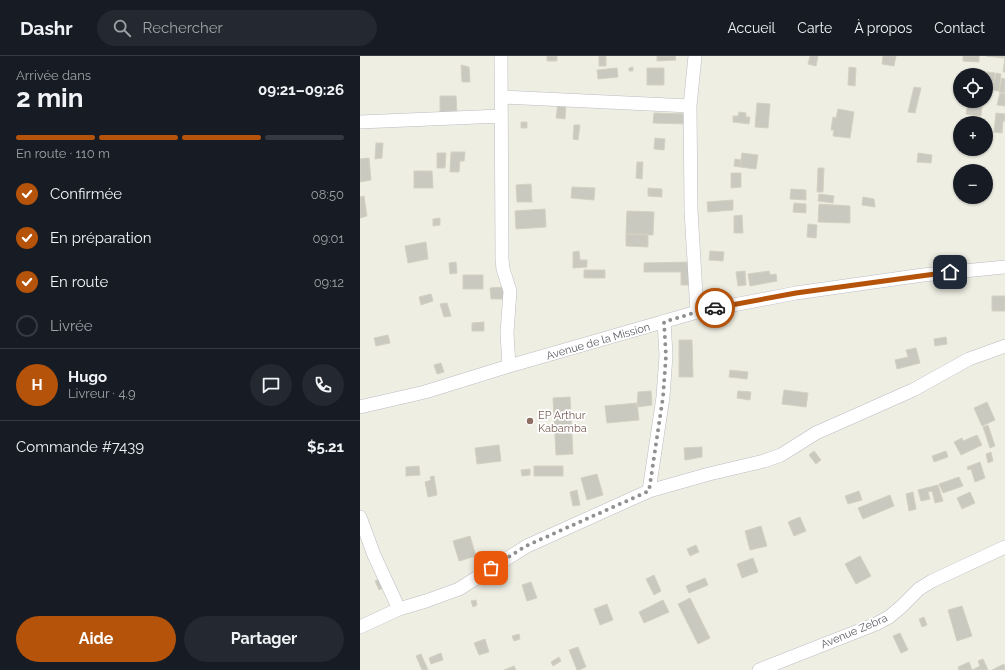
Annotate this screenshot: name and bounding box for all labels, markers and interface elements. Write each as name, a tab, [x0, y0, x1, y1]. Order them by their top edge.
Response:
search box	[97, 10, 377, 46]
text: Dashr	[20, 17, 73, 39]
icon: search	[111, 17, 133, 39]
text: Rechercher	[143, 19, 223, 37]
text: Accueil	[727, 20, 775, 36]
text: Carte	[797, 20, 832, 36]
text: À propos	[854, 20, 912, 36]
text: Contact	[934, 20, 985, 36]
text: Arrivée dans	[16, 68, 91, 83]
map controls	[953, 68, 993, 204]
button: locate	[953, 68, 993, 108]
text: 09:21–09:26	[258, 81, 344, 99]
text: 2 min	[16, 83, 83, 113]
button: +	[953, 116, 993, 156]
text: En route · 110 m	[16, 146, 110, 161]
button: −	[953, 164, 993, 204]
icon: check	[16, 183, 38, 205]
text: Confirmée	[50, 185, 122, 203]
text: 08:50	[311, 187, 344, 202]
icon: check	[16, 227, 38, 249]
text: En préparation	[50, 229, 151, 247]
text: 09:01	[312, 231, 344, 246]
pin	[933, 255, 967, 289]
icon: home	[939, 261, 961, 283]
icon: check	[16, 271, 38, 293]
text: En route	[50, 273, 108, 291]
text: 09:12	[314, 275, 344, 290]
courier	[695, 288, 735, 328]
icon: car	[704, 297, 726, 319]
text: Livrée	[50, 317, 93, 335]
street label: Avenue de la Mission	[545, 320, 652, 363]
button: chat	[250, 364, 292, 406]
button: phone	[302, 364, 344, 406]
text: Hugo	[68, 368, 107, 386]
text: H	[31, 376, 43, 394]
text: Livreur · 4.9	[68, 386, 136, 401]
place label: EP Arthur Kabamba	[538, 409, 587, 435]
marker: EP Arthur Kabamba	[525, 416, 535, 426]
text: Commande #7439	[16, 438, 144, 456]
text: $5.21	[307, 438, 344, 456]
pin	[474, 551, 508, 585]
icon: bag	[480, 557, 502, 579]
street label: Avenue Zebra	[819, 612, 890, 651]
button: Aide	[16, 616, 176, 662]
button: Partager	[184, 616, 344, 662]

